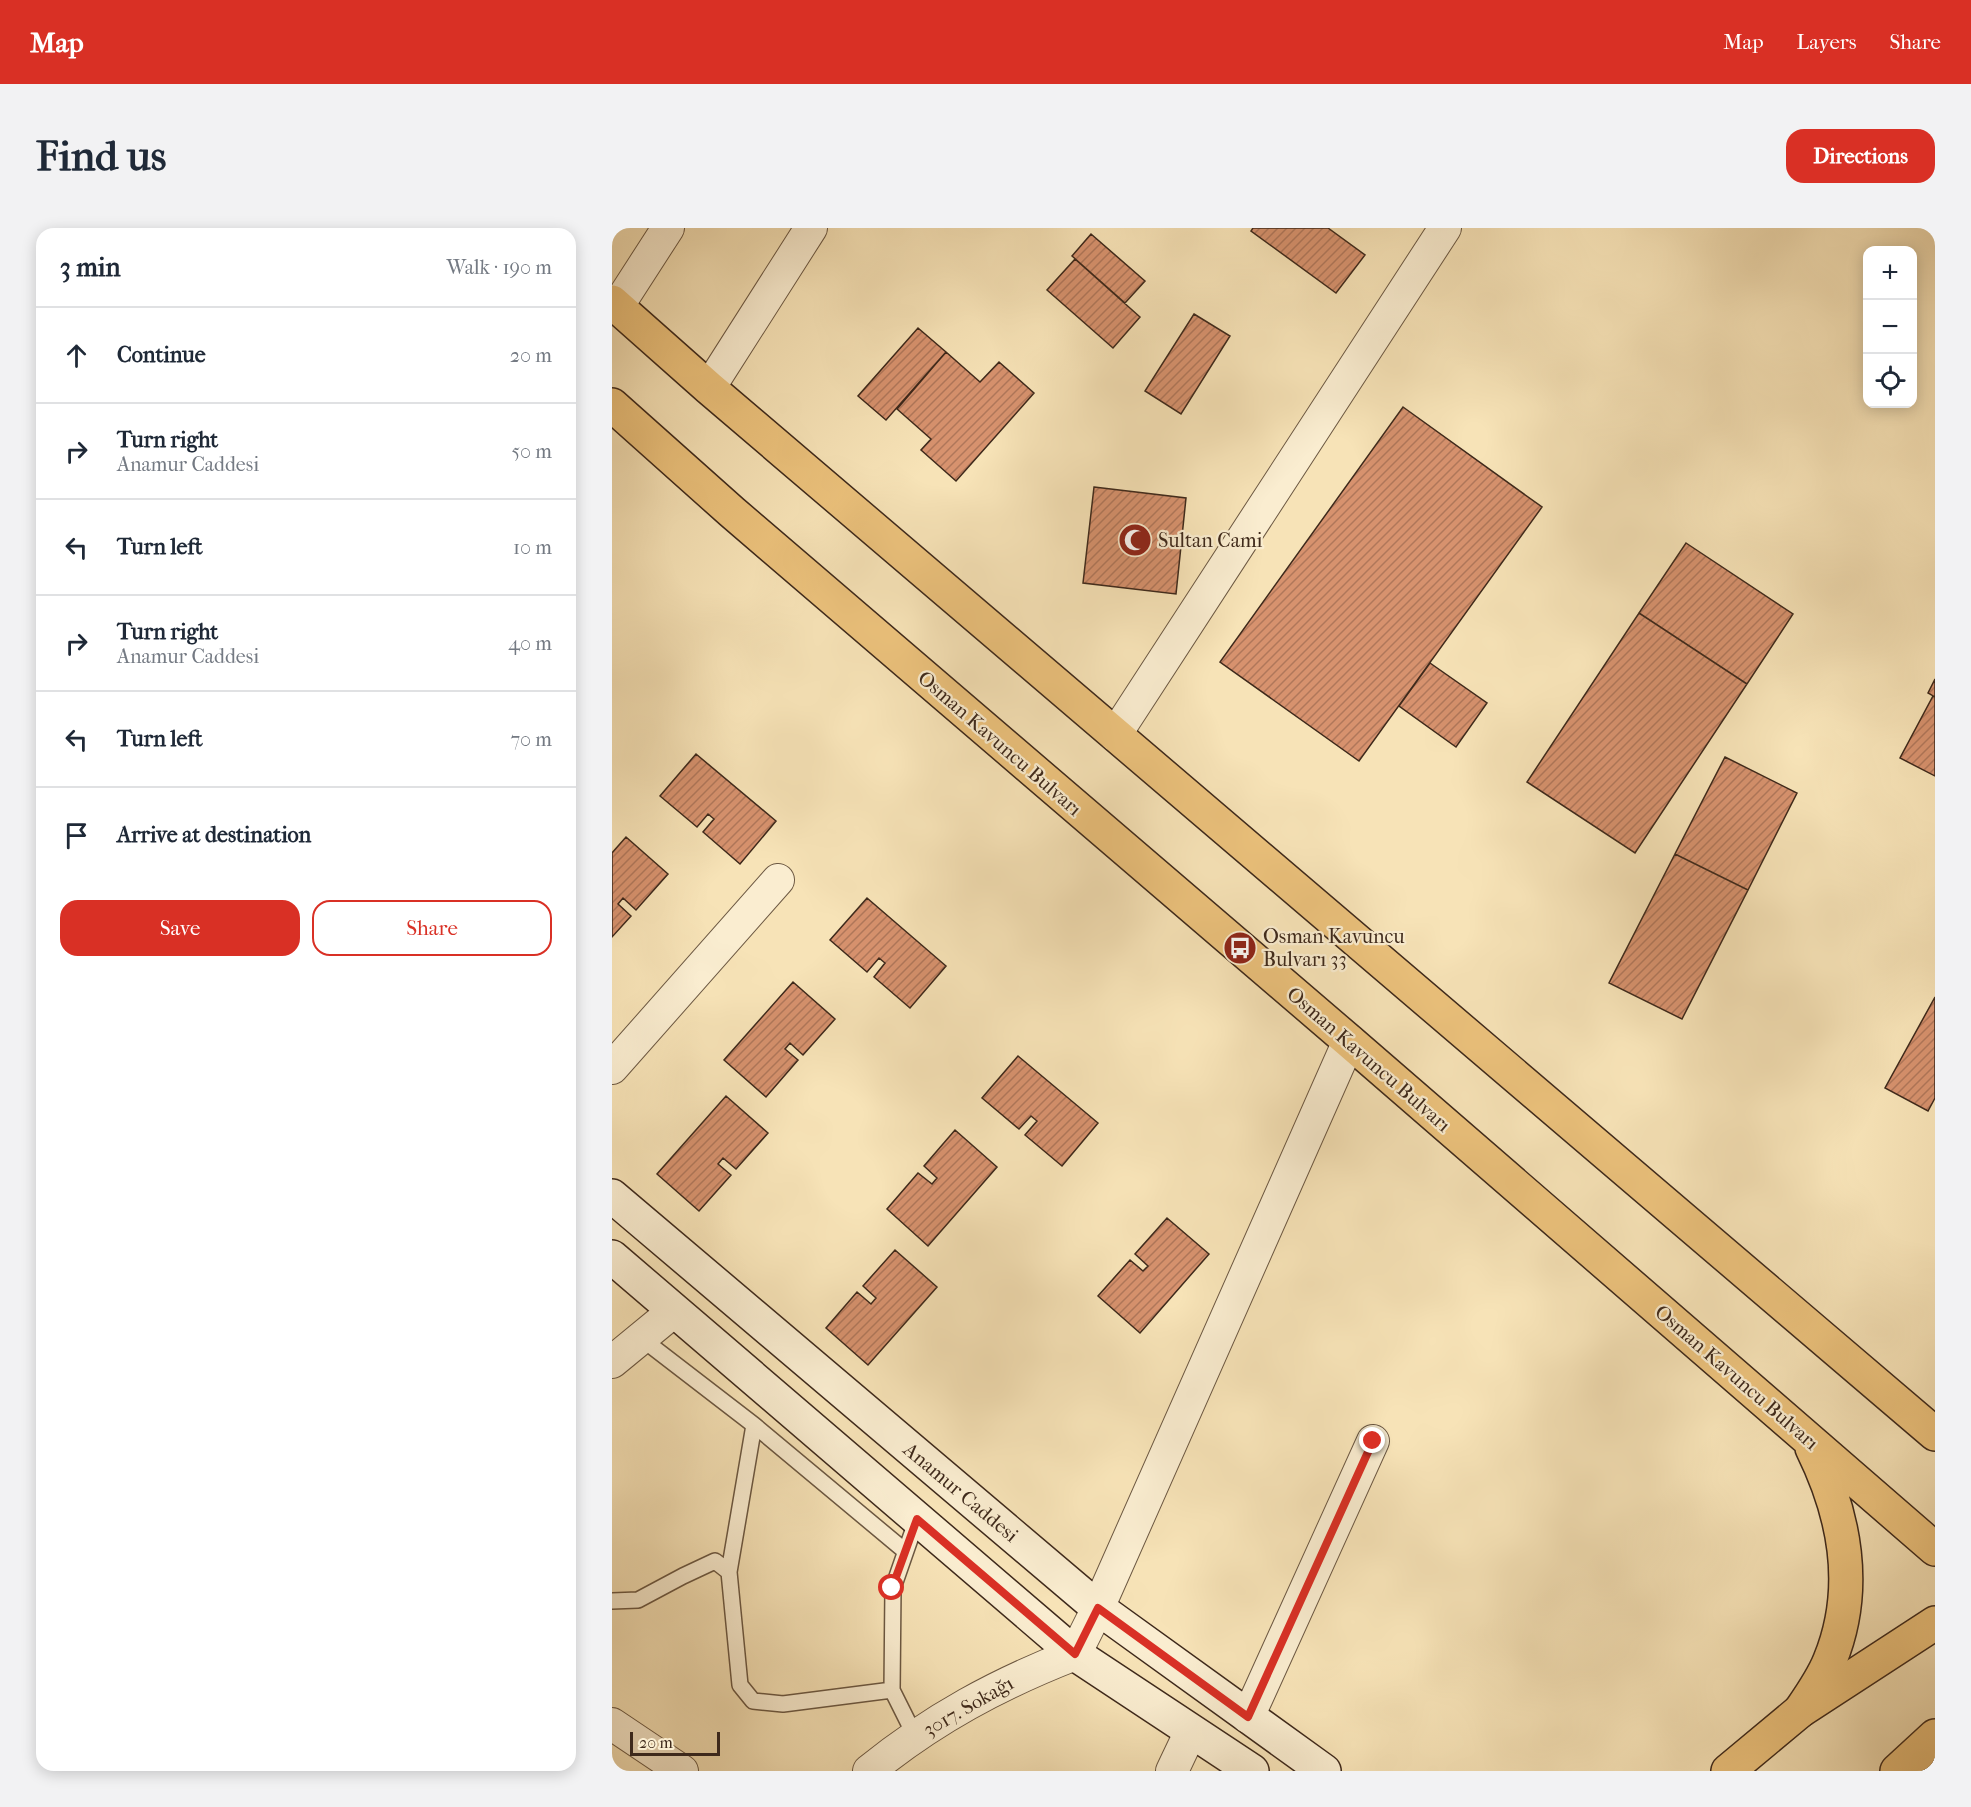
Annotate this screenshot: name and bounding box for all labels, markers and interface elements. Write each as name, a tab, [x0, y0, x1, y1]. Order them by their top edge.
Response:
text: Map	[30, 26, 84, 59]
text: Map	[1723, 30, 1764, 54]
text: Layers	[1797, 30, 1856, 54]
text: Share	[1889, 30, 1941, 54]
button: Directions	[1786, 129, 1935, 183]
text: Find us	[36, 132, 166, 181]
map controls	[1863, 246, 1917, 408]
button: +	[1863, 246, 1917, 300]
text: 3 min	[60, 252, 121, 283]
text: Walk · 190 m	[446, 256, 552, 279]
button: −	[1863, 300, 1917, 354]
icon: ahead	[60, 339, 93, 372]
text: Continue	[117, 342, 206, 368]
text: 20 m	[510, 344, 552, 367]
button: locate	[1863, 354, 1917, 408]
text: Turn right	[117, 427, 218, 453]
icon: right	[60, 435, 93, 468]
text: 50 m	[511, 440, 552, 463]
text: Anamur Caddesi	[117, 453, 259, 476]
mosque icon: Sultan Cami	[1117, 522, 1153, 558]
place label: Sultan Cami	[1158, 529, 1263, 552]
icon: left	[60, 531, 93, 564]
text: Turn left	[117, 534, 203, 560]
text: 10 m	[513, 536, 552, 559]
text: Turn right	[117, 619, 218, 645]
icon: right	[60, 627, 93, 660]
text: 40 m	[508, 632, 552, 655]
text: Anamur Caddesi	[117, 645, 259, 668]
street label: Osman Kavuncu Bulvarı	[913, 666, 1086, 821]
icon: left	[60, 723, 93, 756]
text: Turn left	[117, 726, 203, 752]
text: 70 m	[510, 728, 552, 751]
icon: arrive	[60, 819, 93, 852]
text: Arrive at destination	[117, 822, 311, 848]
button: Save	[60, 900, 300, 956]
button: Share	[312, 900, 552, 956]
place label: Osman Kavuncu Bulvarı 33	[1263, 925, 1405, 971]
bus stop icon: Osman Kavuncu Bulvarı 33	[1222, 930, 1258, 966]
street label: Osman Kavuncu Bulvarı	[1282, 982, 1455, 1137]
street label: Osman Kavuncu Bulvarı	[1650, 1300, 1823, 1455]
route end	[1359, 1427, 1385, 1453]
street label: Anamur Caddesi	[898, 1437, 1023, 1547]
route start	[878, 1574, 904, 1600]
street label: 3017. Sokağı	[919, 1671, 1017, 1741]
scale bar	[630, 1729, 720, 1756]
text: 20 m	[639, 1733, 673, 1752]

